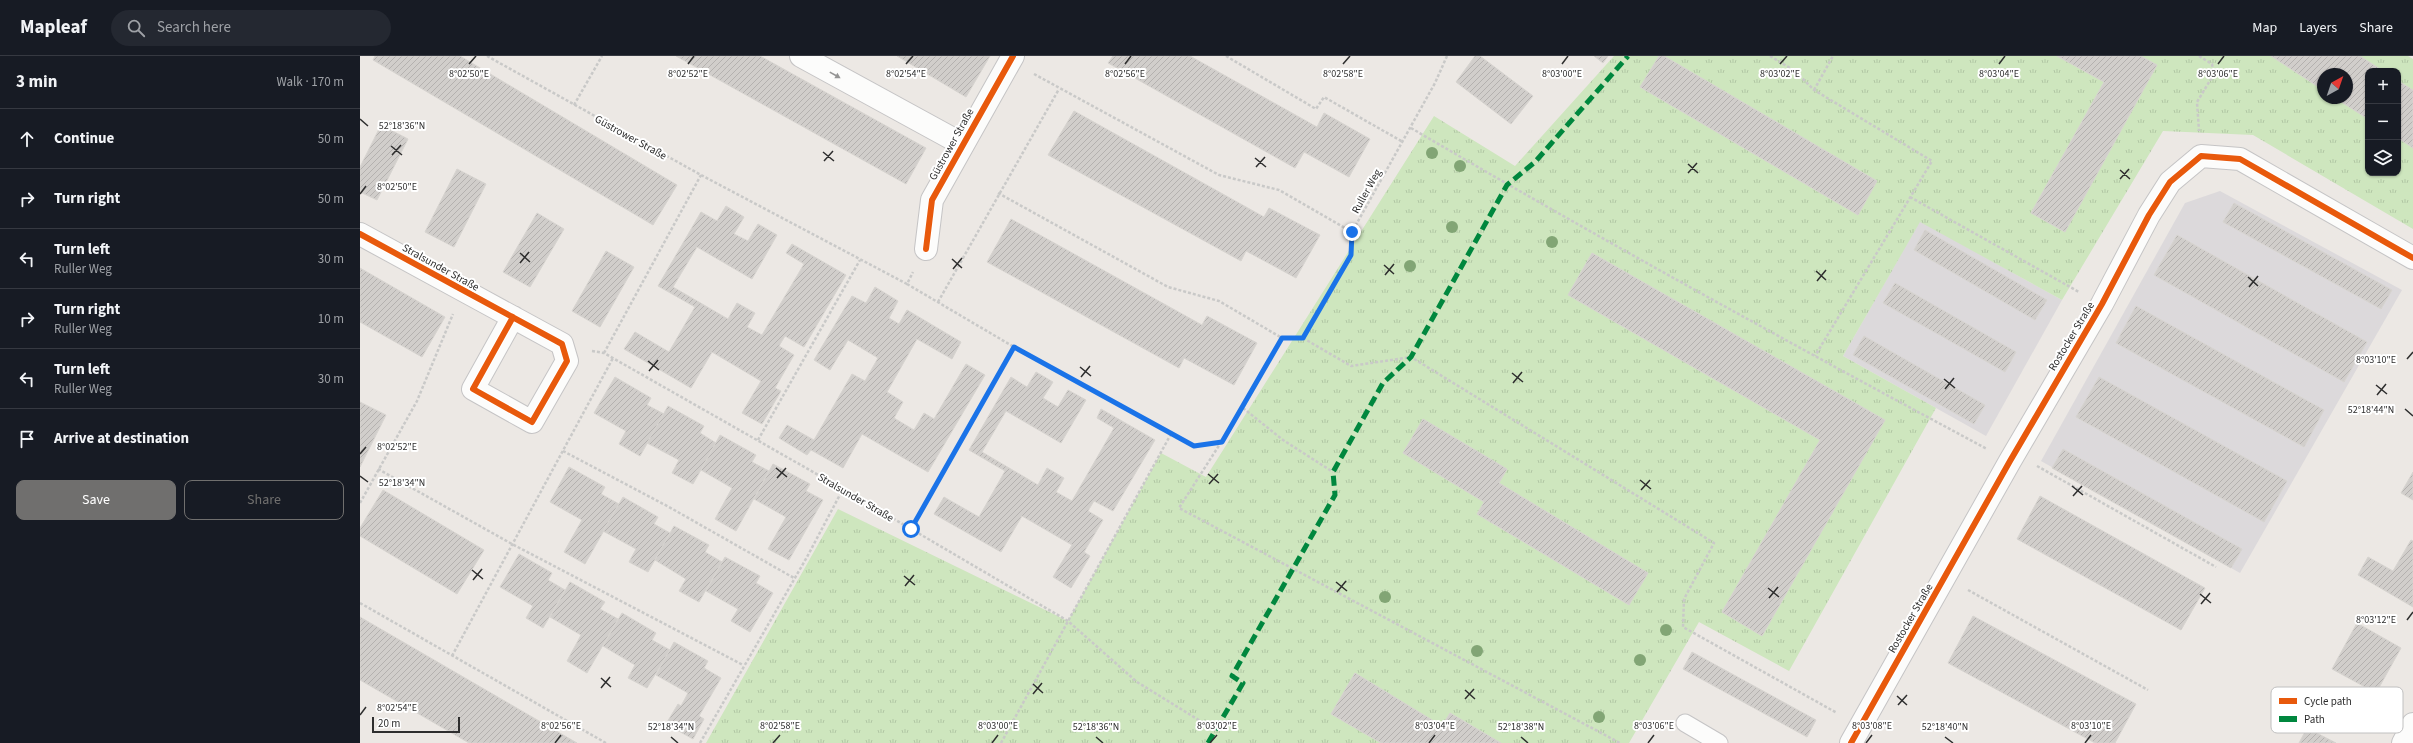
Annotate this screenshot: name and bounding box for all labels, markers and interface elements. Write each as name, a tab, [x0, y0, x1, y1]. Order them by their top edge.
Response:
search box	[111, 10, 391, 46]
text: Mapleaf	[20, 14, 87, 41]
icon: search	[125, 17, 147, 39]
text: Search here	[157, 17, 231, 38]
text: Map	[2252, 18, 2277, 38]
text: Layers	[2299, 18, 2337, 38]
text: Share	[2359, 18, 2393, 38]
text: 8°02'50"E	[449, 67, 489, 81]
text: 8°02'52"E	[668, 67, 708, 81]
text: 8°02'54"E	[886, 67, 926, 81]
text: 8°02'56"E	[1105, 67, 1145, 81]
text: 8°02'58"E	[1323, 67, 1363, 81]
text: 8°03'00"E	[1542, 67, 1582, 81]
text: 8°03'02"E	[1760, 67, 1800, 81]
text: 8°03'04"E	[1979, 67, 2019, 81]
text: 8°03'06"E	[2198, 67, 2238, 81]
north arrow	[2317, 68, 2353, 104]
map controls	[2365, 68, 2401, 176]
button: +	[2365, 68, 2401, 104]
text: 3 min	[16, 70, 57, 94]
one-way arrow	[829, 71, 841, 78]
text: Walk · 170 m	[276, 73, 344, 91]
button: −	[2365, 104, 2401, 140]
street label: Güstrower Straße	[925, 105, 978, 183]
street label: Güstrower Straße	[592, 111, 670, 164]
text: 52°18'36"N	[379, 119, 425, 133]
icon: ahead	[16, 128, 38, 150]
text: Continue	[54, 128, 114, 149]
text: 50 m	[318, 130, 344, 148]
button: layers	[2365, 140, 2401, 176]
street label: Ruller Weg	[1348, 166, 1385, 216]
text: 8°02'50"E	[377, 180, 417, 194]
icon: right	[16, 188, 38, 210]
text: Turn right	[54, 188, 120, 209]
text: 50 m	[318, 190, 344, 208]
route end	[1343, 223, 1361, 241]
text: Turn left	[54, 239, 110, 260]
street label: Stralsunder Straße	[400, 240, 482, 295]
icon: left	[16, 248, 38, 270]
text: 30 m	[318, 250, 344, 268]
text: Ruller Weg	[54, 260, 112, 278]
text: Turn right	[54, 299, 120, 320]
street label: Rostocker Straße	[2045, 299, 2098, 374]
icon: right	[16, 308, 38, 330]
text: 10 m	[318, 310, 344, 328]
text: Ruller Weg	[54, 320, 112, 338]
text: 8°03'10"E	[2356, 353, 2396, 367]
text: Turn left	[54, 359, 110, 380]
icon: left	[16, 368, 38, 390]
text: 30 m	[318, 370, 344, 388]
text: Ruller Weg	[54, 380, 112, 398]
text: 52°18'44"N	[2348, 403, 2394, 417]
icon: arrive	[16, 428, 38, 450]
text: Arrive at destination	[54, 428, 189, 449]
text: 8°02'52"E	[377, 440, 417, 454]
street label: Stralsunder Straße	[815, 470, 897, 526]
text: 52°18'34"N	[379, 476, 425, 490]
button: Save	[16, 480, 176, 520]
button: Share	[184, 480, 344, 520]
route start	[902, 520, 920, 538]
street label: Rostocker Straße	[1884, 580, 1937, 656]
text: 8°03'12"E	[2356, 613, 2396, 627]
legend	[2271, 687, 2403, 733]
text: Cycle path	[2304, 694, 2352, 709]
text: 8°02'54"E	[377, 701, 417, 715]
text: Path	[2304, 712, 2325, 727]
scale bar	[372, 715, 460, 734]
text: 20 m	[378, 716, 400, 731]
text: 8°02'56"E	[541, 719, 581, 733]
text: 8°02'58"E	[760, 719, 800, 733]
text: 8°03'00"E	[978, 719, 1018, 733]
text: 8°03'02"E	[1197, 719, 1237, 733]
text: 8°03'04"E	[1415, 719, 1455, 733]
text: 8°03'06"E	[1634, 719, 1674, 733]
text: 8°03'08"E	[1852, 719, 1892, 733]
text: 8°03'10"E	[2071, 719, 2111, 733]
text: 52°18'34"N	[648, 720, 694, 734]
text: 52°18'36"N	[1073, 720, 1119, 734]
text: 52°18'38"N	[1498, 720, 1544, 734]
text: 52°18'40"N	[1922, 720, 1968, 734]

